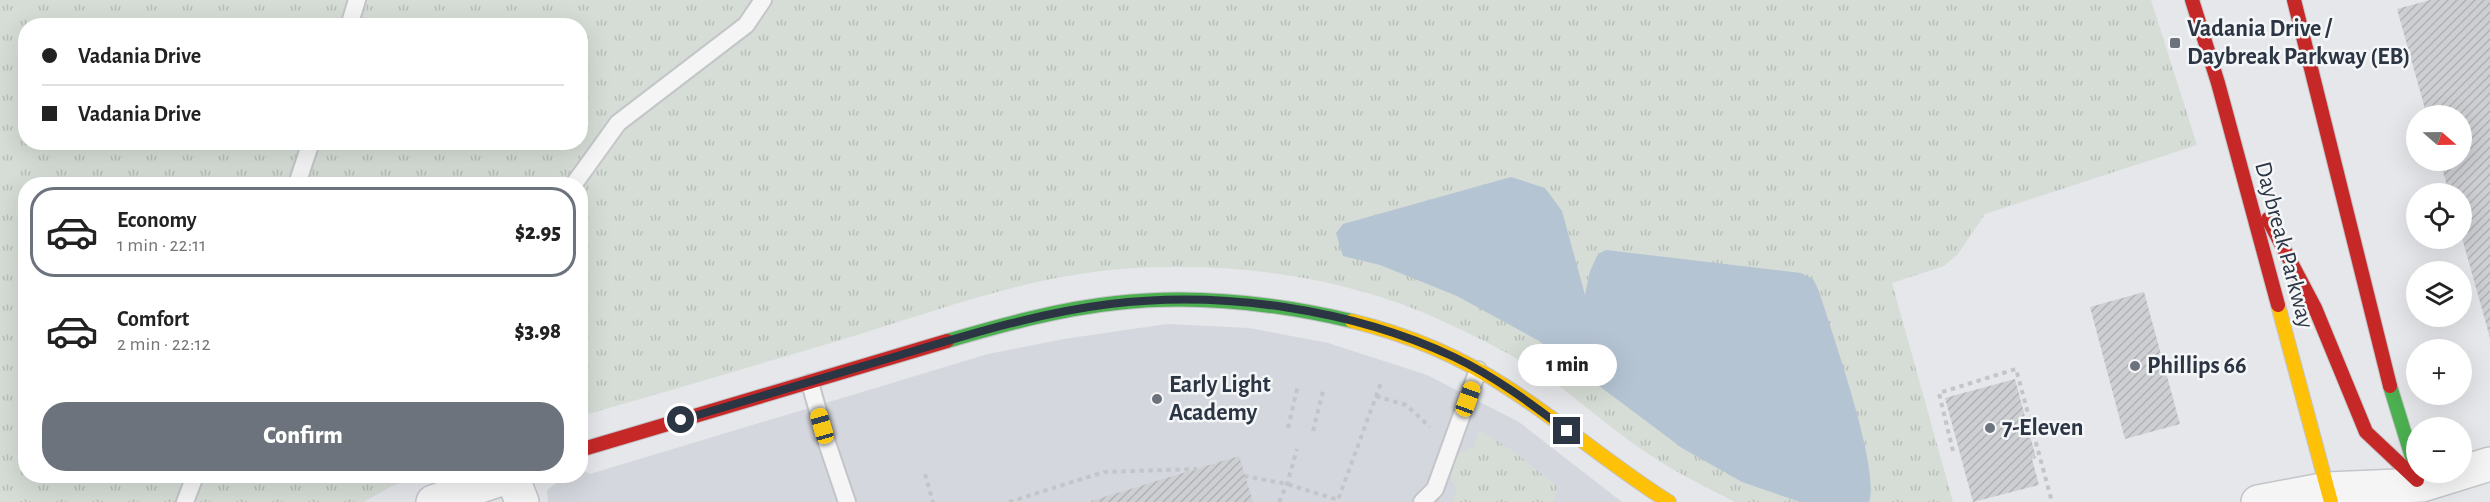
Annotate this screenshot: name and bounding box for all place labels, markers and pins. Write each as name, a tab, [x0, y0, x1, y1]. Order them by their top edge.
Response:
place label: Vadania Drive / Daybreak Parkway (EB)	[2187, 17, 2411, 69]
marker: Vadania Drive / Daybreak Parkway (EB)	[2168, 36, 2182, 50]
place label: Phillips 66	[2147, 354, 2247, 378]
marker: Phillips 66	[2128, 359, 2142, 373]
place label: Early Light Academy	[1169, 373, 1271, 425]
marker: Early Light Academy	[1150, 392, 1164, 406]
place label: 7-Eleven	[2002, 416, 2083, 440]
marker: 7-Eleven	[1983, 421, 1997, 435]

